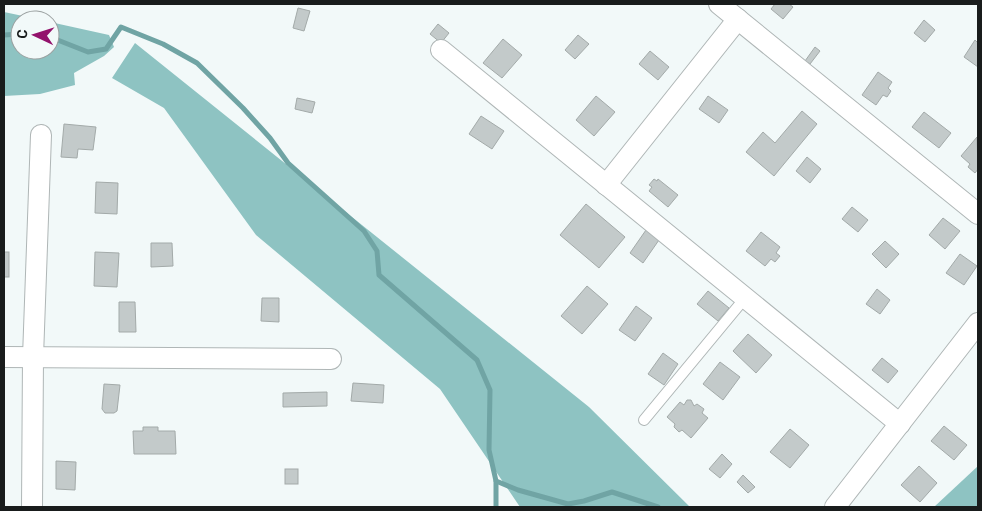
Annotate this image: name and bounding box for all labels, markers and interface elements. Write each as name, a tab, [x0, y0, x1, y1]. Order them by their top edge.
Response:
north arrow	[10, 10, 60, 60]
text: С	[14, 29, 30, 39]

